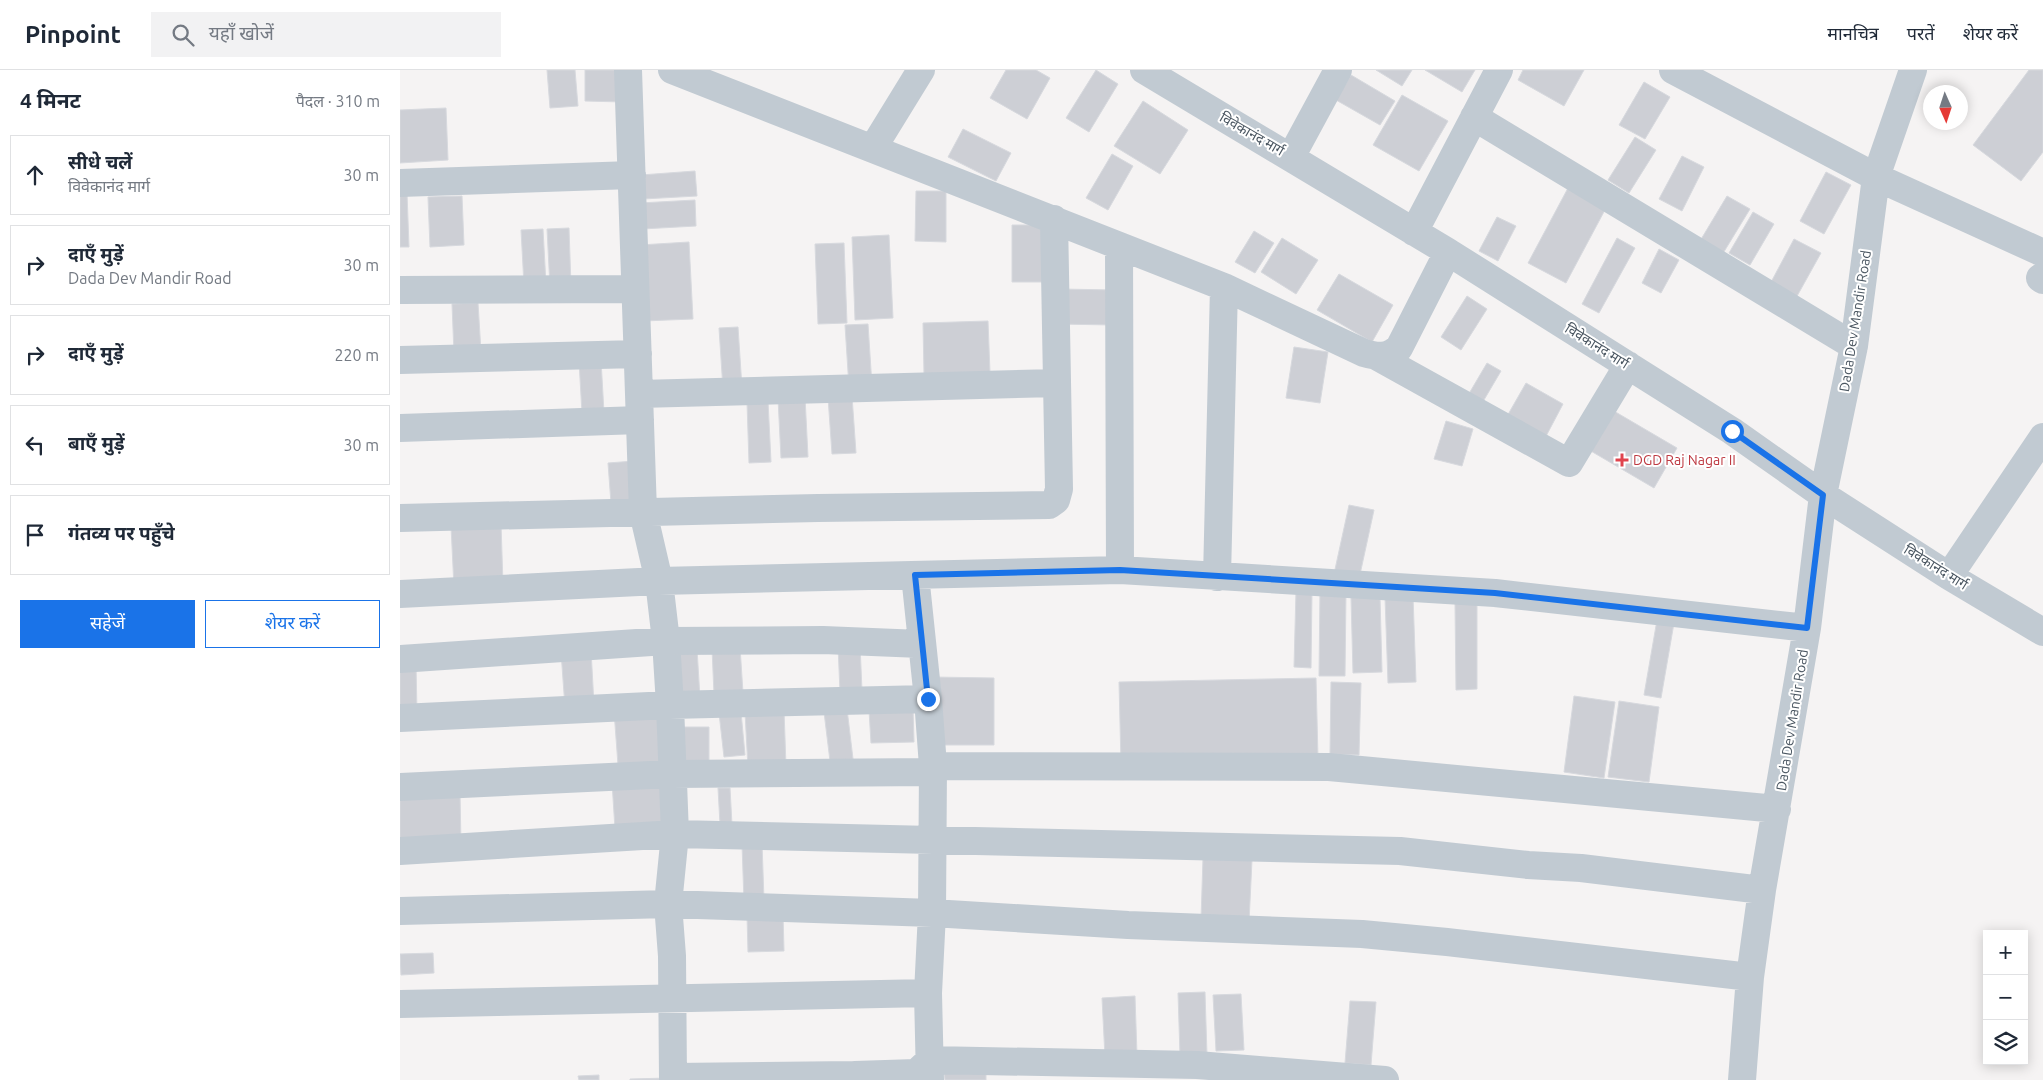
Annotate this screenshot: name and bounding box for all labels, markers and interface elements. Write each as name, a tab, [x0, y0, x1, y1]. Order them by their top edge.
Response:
search box	[151, 12, 501, 57]
text: Pinpoint	[25, 21, 121, 48]
icon: search	[169, 21, 197, 49]
text: यहाँ खोजें	[209, 22, 274, 44]
text: मानचित्र	[1827, 23, 1879, 43]
text: परतें	[1907, 23, 1935, 43]
text: शेयर करें	[1963, 23, 2018, 43]
north arrow	[1923, 85, 1968, 130]
text: 4 मिनट	[20, 88, 81, 112]
text: पैदल · 310 m	[296, 92, 380, 110]
street label: विवेकानंद मार्ग	[1217, 108, 1289, 159]
text: सीधे चलें	[68, 151, 132, 173]
icon: ahead	[21, 161, 49, 189]
text: 30 m	[343, 166, 379, 184]
text: विवेकानंद मार्ग	[68, 177, 150, 195]
text: दाएँ मुड़ें	[68, 243, 124, 265]
street label: Dada Dev Mandir Road	[1836, 249, 1874, 393]
icon: right	[21, 251, 49, 279]
text: 30 m	[343, 256, 379, 274]
text: Dada Dev Mandir Road	[68, 269, 232, 287]
street label: विवेकानंद मार्ग	[1562, 319, 1633, 372]
icon: right	[21, 341, 49, 369]
text: दाएँ मुड़ें	[68, 342, 124, 364]
text: 220 m	[334, 346, 379, 364]
route start	[1721, 420, 1744, 443]
icon: left	[21, 431, 49, 459]
text: बाएँ मुड़ें	[68, 432, 125, 454]
text: 30 m	[343, 436, 379, 454]
place label: DGD Raj Nagar II	[1633, 452, 1736, 468]
marker: DGD Raj Nagar II	[1615, 453, 1629, 467]
icon: arrive	[21, 521, 49, 549]
text: गंतव्य पर पहुँचे	[68, 522, 175, 544]
street label: विवेकानंद मार्ग	[1901, 540, 1972, 593]
button: सहेजें	[20, 600, 195, 648]
button: शेयर करें	[205, 600, 380, 648]
street label: Dada Dev Mandir Road	[1773, 648, 1811, 792]
route end	[917, 688, 940, 711]
map controls	[1983, 930, 2028, 1065]
button: +	[1983, 930, 2028, 975]
button: −	[1983, 975, 2028, 1020]
button: layers	[1983, 1020, 2028, 1065]

